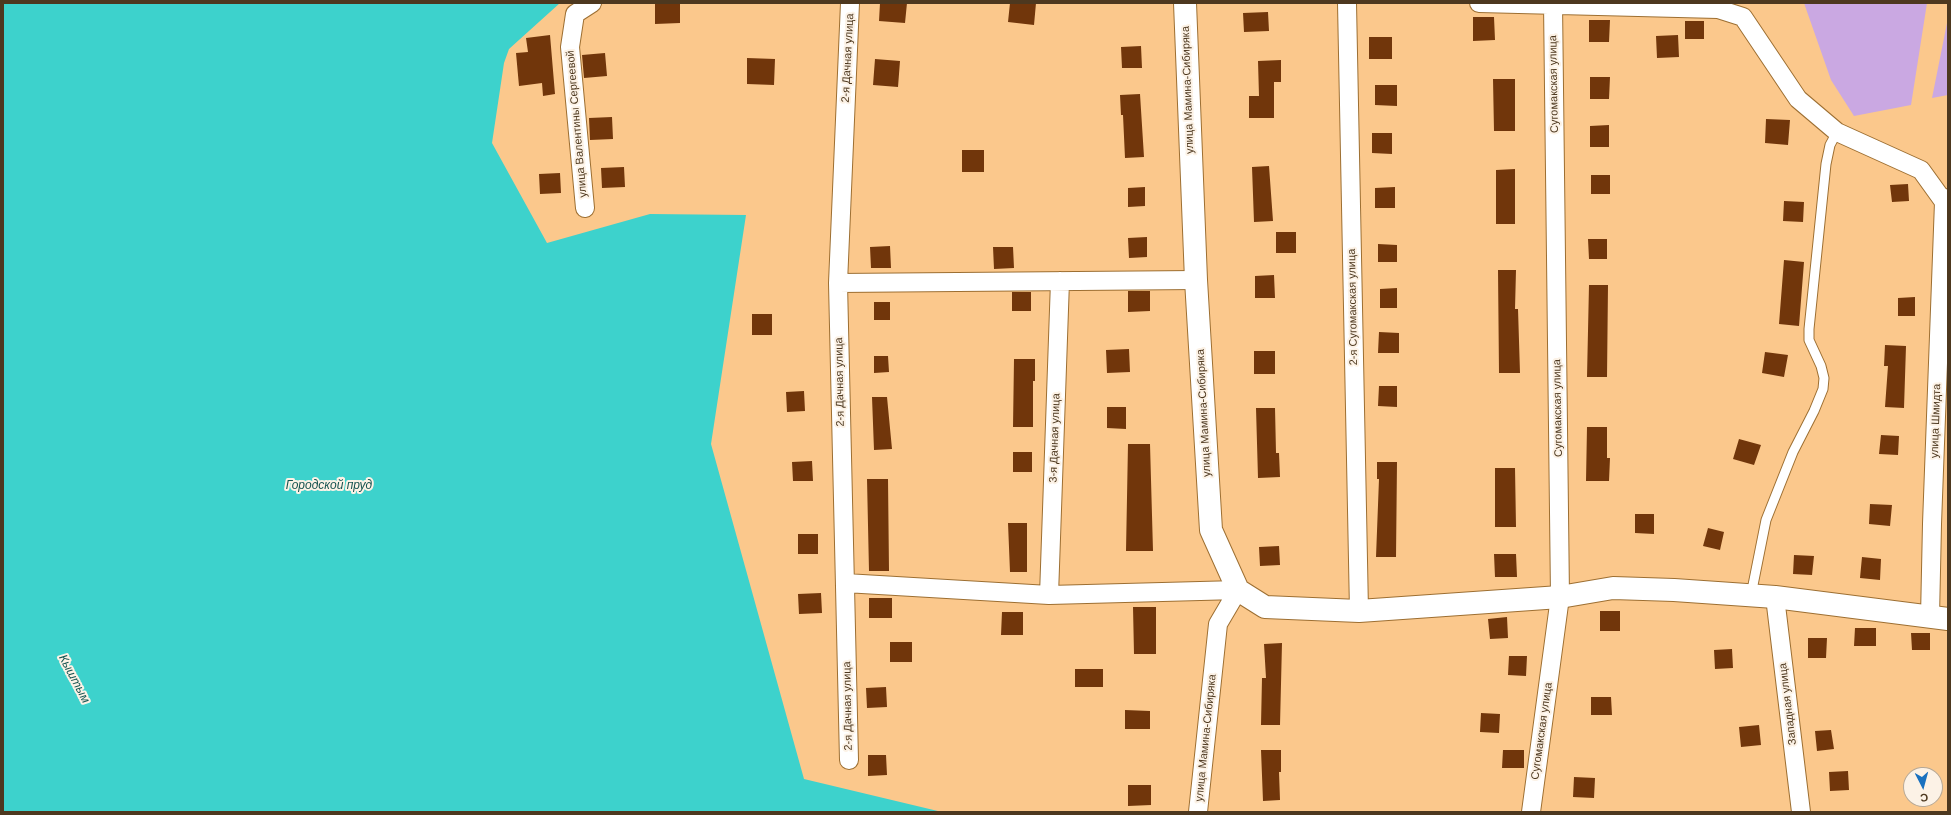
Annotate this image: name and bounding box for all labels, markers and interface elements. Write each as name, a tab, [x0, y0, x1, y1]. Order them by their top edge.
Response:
street label: 2-я Дачная улица	[839, 13, 857, 103]
street label: улица Мамина-Сибиряка	[1179, 26, 1197, 154]
street label: Сугомакская улица	[1547, 35, 1561, 133]
street label: улица Валентины Сергеевой	[564, 50, 590, 198]
street label: 2-я Сугомакская улица	[1345, 249, 1361, 365]
street label: 2-я Дачная улица	[833, 337, 847, 427]
street label: улица Мамина-Сибиряка	[1194, 349, 1214, 477]
street label: Сугомакская улица	[1551, 359, 1565, 457]
street label: улица Шмидта	[1928, 384, 1944, 458]
street label: 3-я Дачная улица	[1047, 393, 1063, 483]
water label: Городской пруд	[286, 479, 372, 493]
water label: Кыштым	[55, 652, 93, 706]
street label: 2-я Дачная улица	[841, 661, 855, 751]
street label: Западная улица	[1776, 662, 1800, 746]
street label: улица Мамина-Сибиряка	[1193, 674, 1219, 802]
street label: Сугомакская улица	[1529, 682, 1555, 780]
north arrow	[1903, 767, 1943, 807]
text: С	[1920, 792, 1929, 804]

